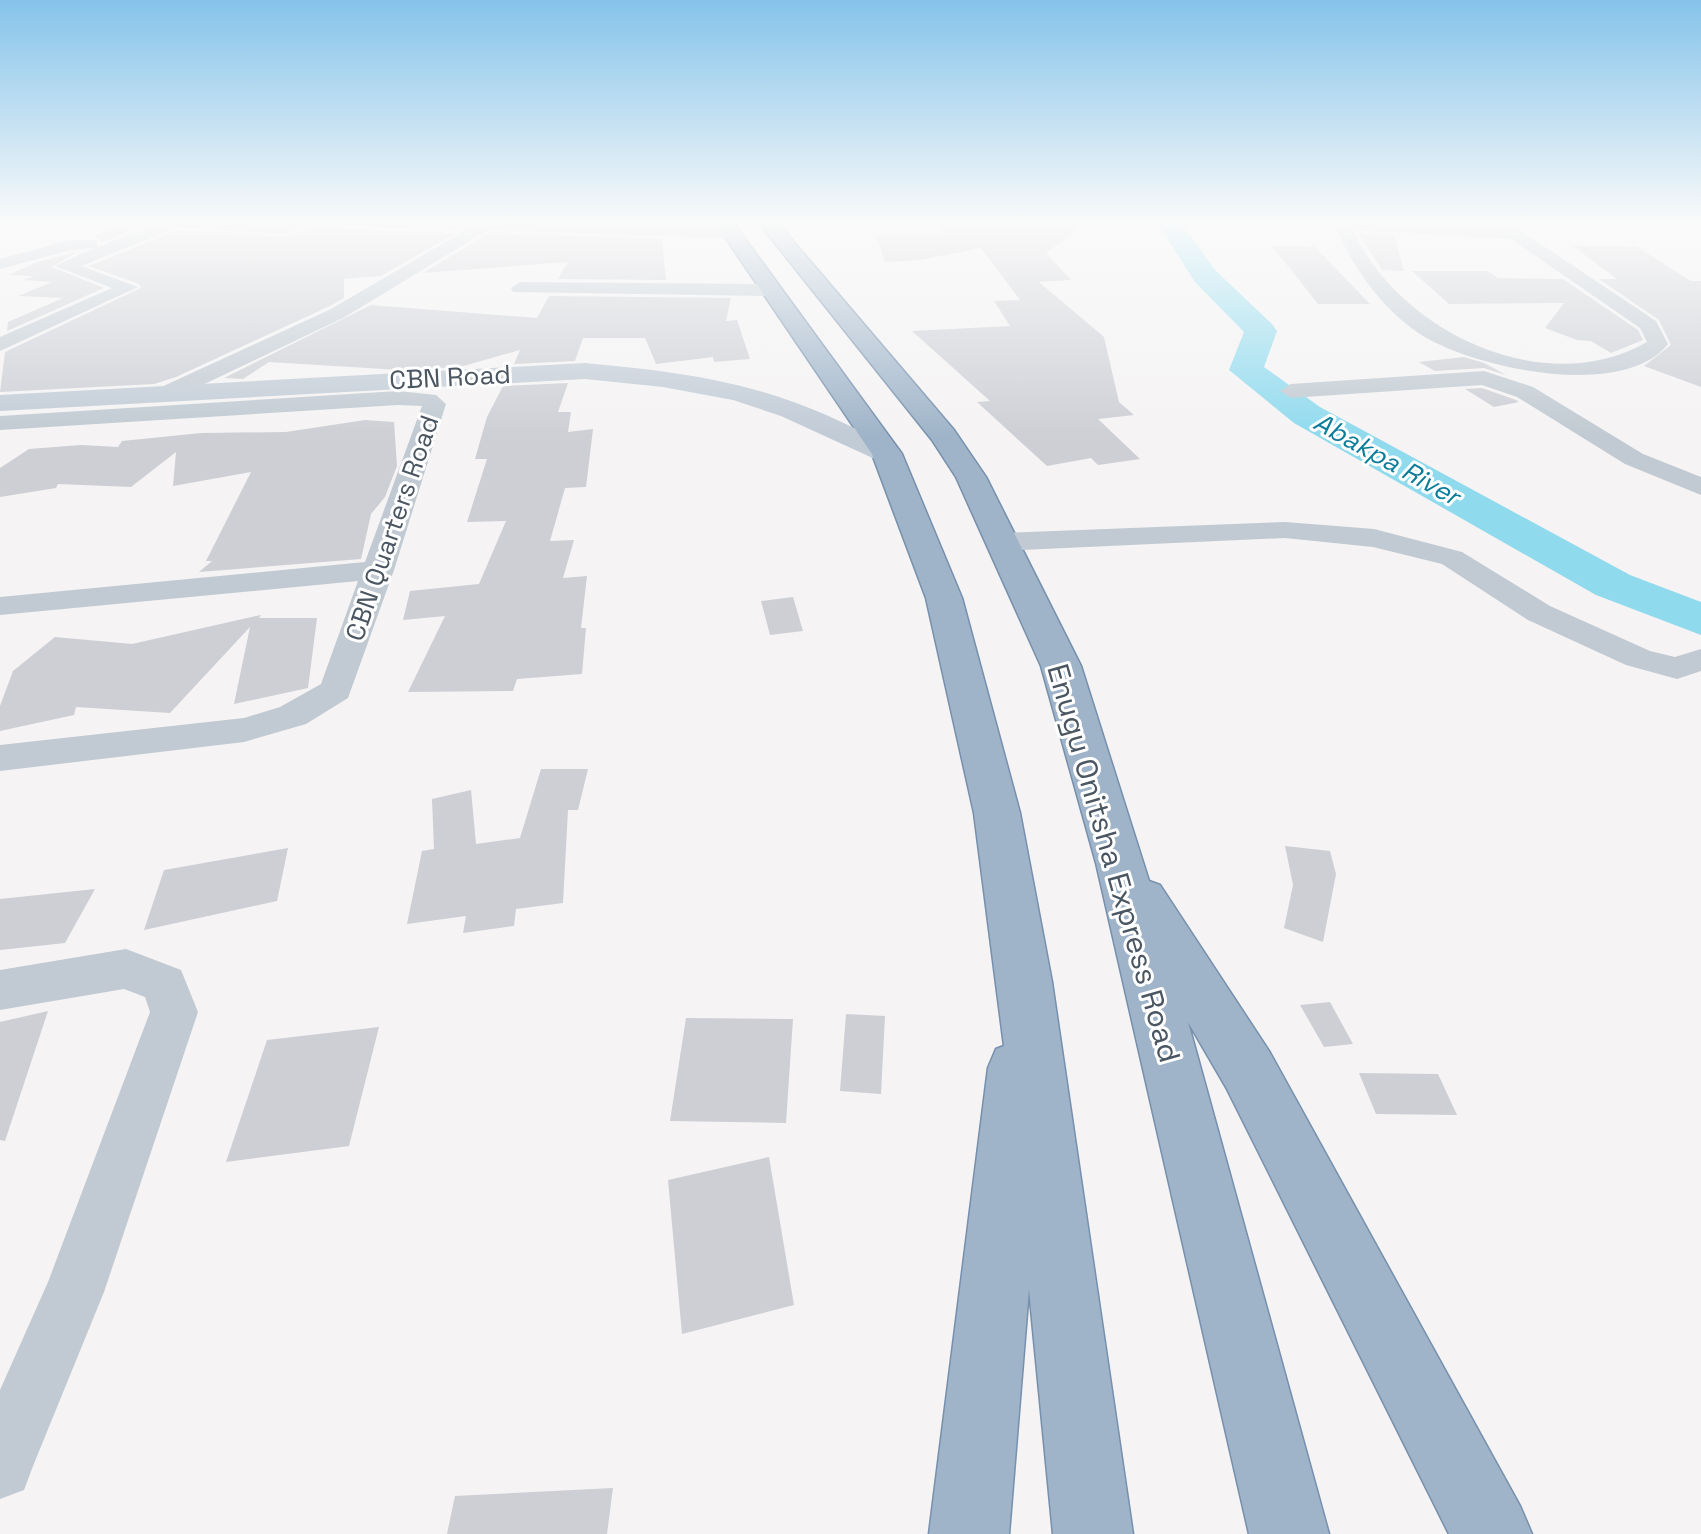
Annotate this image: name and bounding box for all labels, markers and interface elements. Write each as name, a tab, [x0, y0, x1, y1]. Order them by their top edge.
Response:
street label: CBN Road	[388, 357, 512, 397]
water label: Abakpa River	[1308, 405, 1469, 515]
street label: CBN Quarters Road	[337, 411, 447, 645]
street label: Enugu Onitsha Express Road	[1038, 659, 1190, 1067]

